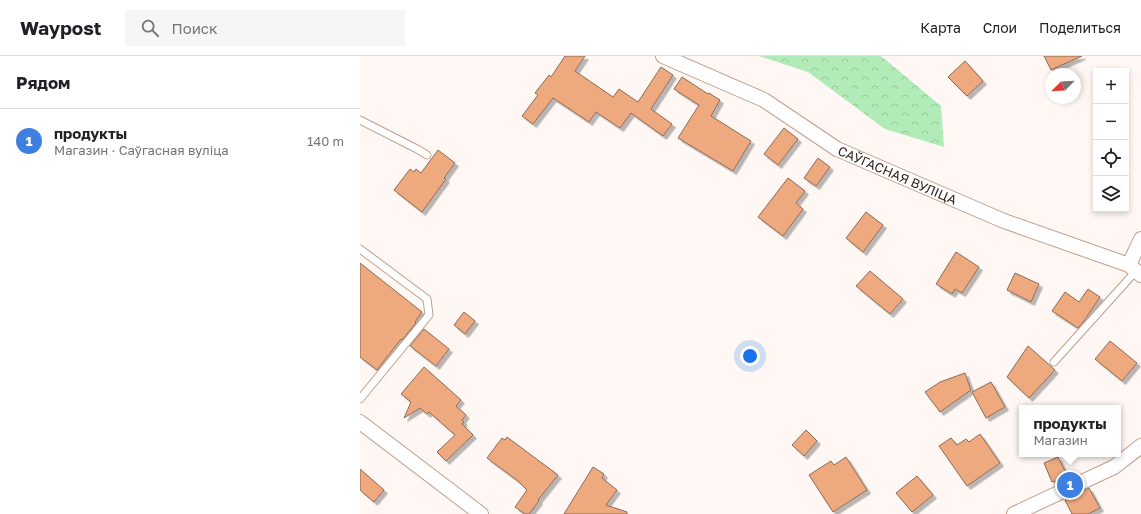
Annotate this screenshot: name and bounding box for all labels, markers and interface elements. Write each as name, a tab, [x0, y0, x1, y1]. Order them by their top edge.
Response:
search box	[125, 10, 405, 46]
text: Waypost	[20, 16, 101, 39]
icon: search	[139, 17, 161, 39]
text: Поиск	[171, 19, 218, 37]
text: Карта	[920, 19, 961, 36]
text: Слои	[983, 19, 1017, 36]
text: Поделиться	[1039, 19, 1121, 36]
north arrow	[1045, 68, 1081, 104]
map controls	[1093, 68, 1129, 212]
button: +	[1093, 68, 1129, 104]
text: Рядом	[16, 72, 70, 93]
button: −	[1093, 104, 1129, 140]
text: продукты	[54, 124, 127, 142]
text: 1	[26, 133, 32, 149]
text: 140 m	[307, 133, 344, 149]
button: locate	[1093, 140, 1129, 176]
text: Магазин · Саўгасная вуліца	[54, 142, 229, 158]
street label: САЎГАСНАЯ ВУЛІЦА	[836, 142, 960, 208]
button: layers	[1093, 176, 1129, 212]
your location	[740, 346, 760, 366]
popup	[1019, 405, 1121, 457]
text: продукты	[1033, 414, 1107, 432]
text: Магазин	[1033, 432, 1088, 448]
pin: 1	[1057, 470, 1083, 500]

